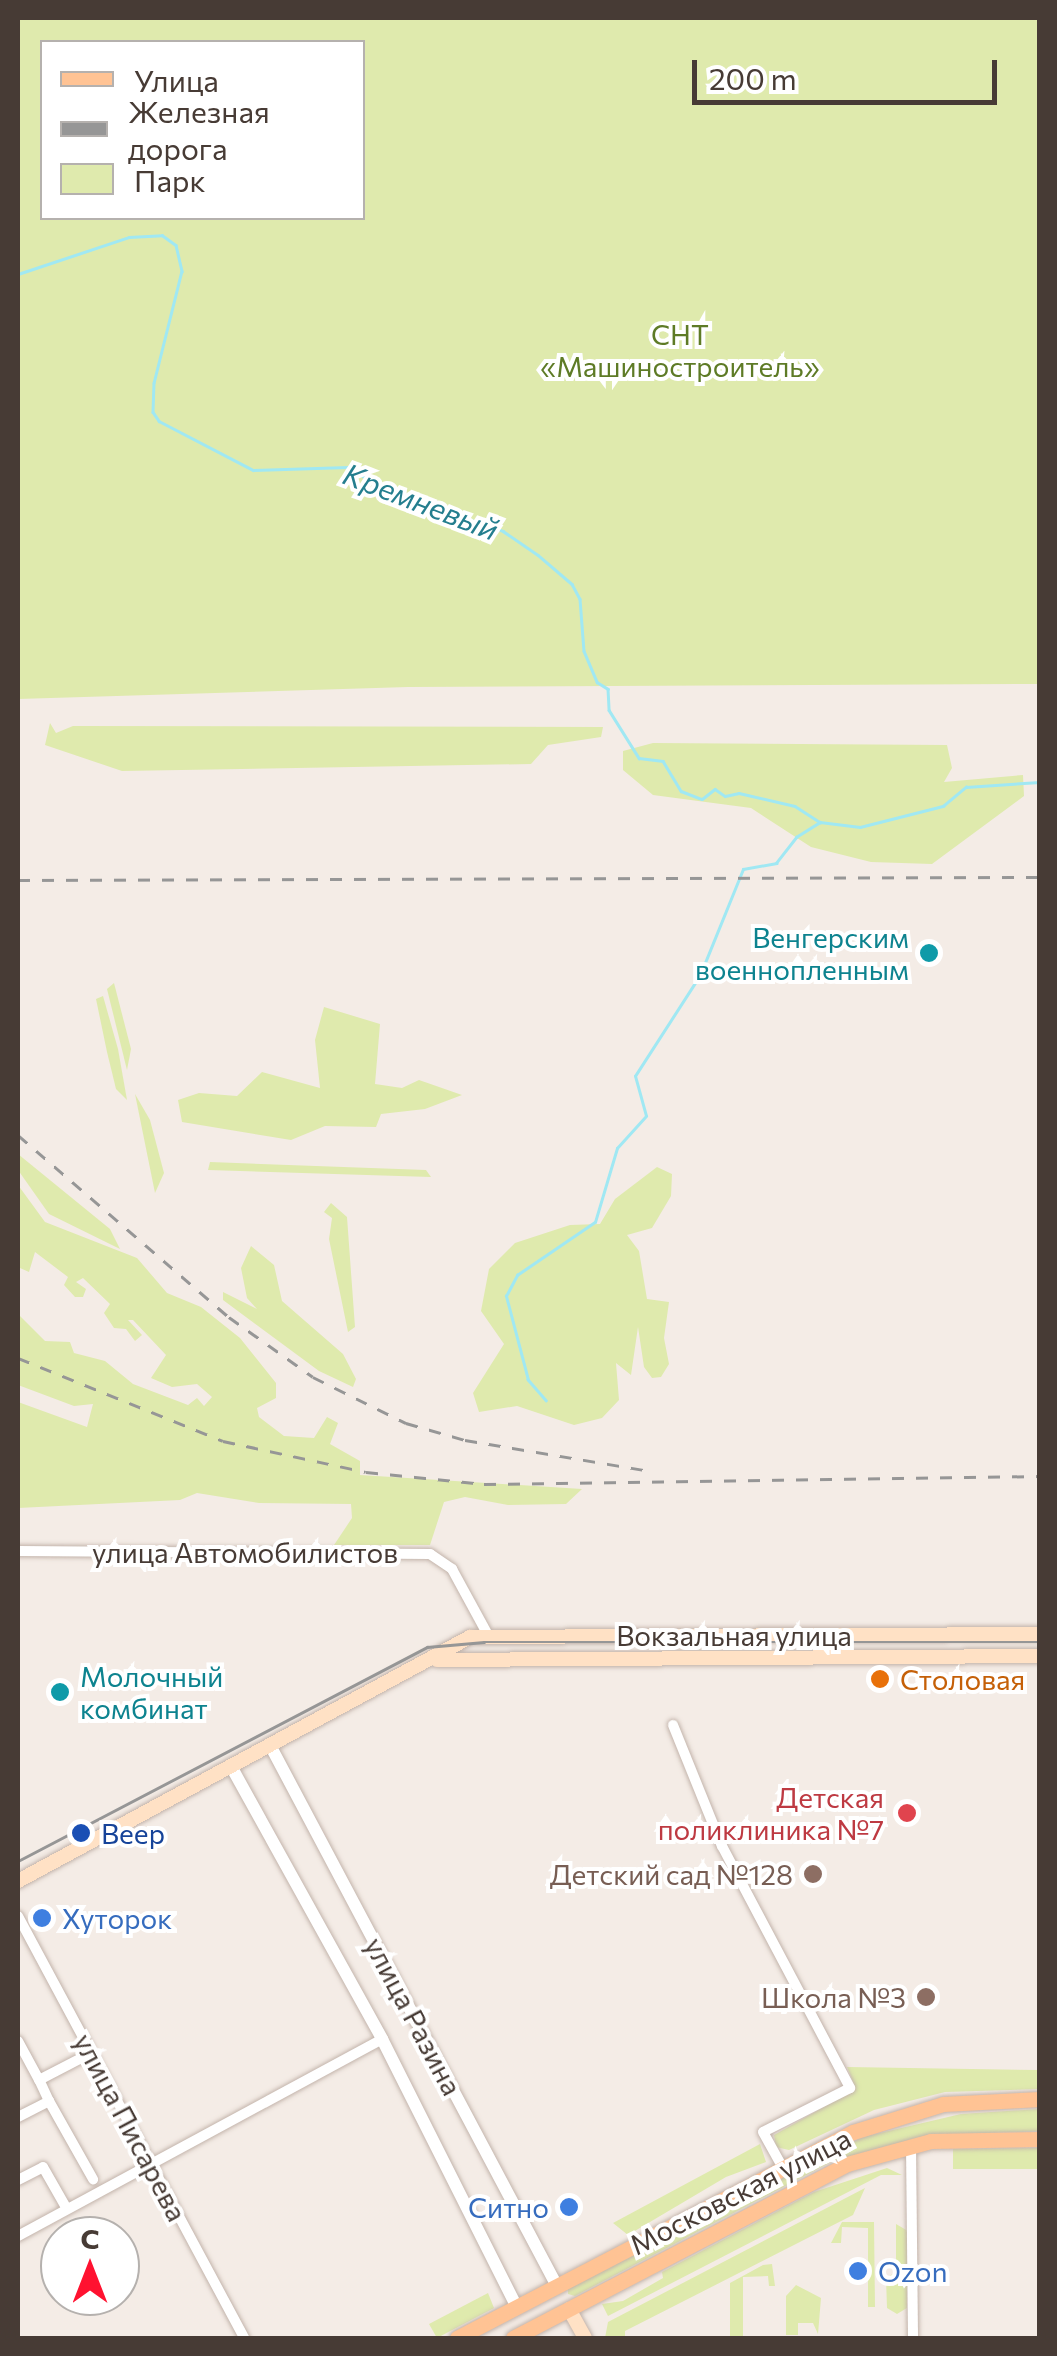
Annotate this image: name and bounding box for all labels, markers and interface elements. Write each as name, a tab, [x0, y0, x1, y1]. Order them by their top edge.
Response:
legend	[40, 40, 365, 220]
scale bar	[697, 40, 1002, 102]
text: 200 m	[709, 59, 797, 96]
text: Улица	[134, 61, 219, 98]
text: Железная дорога	[128, 92, 270, 166]
text: Парк	[134, 161, 206, 198]
park label: СНТ «Машиностроитель»	[540, 317, 820, 383]
water label: Кремневый	[339, 455, 503, 547]
place label: Венгерским военнопленным	[695, 920, 909, 986]
marker: Венгерским военнопленным	[918, 942, 940, 964]
street label: улица Автомобилистов	[92, 1535, 398, 1569]
street label: Вокзальная улица	[616, 1618, 852, 1652]
place label: Молочный комбинат	[80, 1659, 223, 1725]
place label: Столовая	[900, 1662, 1025, 1696]
marker: Столовая	[869, 1668, 891, 1690]
marker: Молочный комбинат	[49, 1681, 71, 1703]
place label: Детская поликлиника №7	[658, 1780, 884, 1846]
marker: Детская поликлиника №7	[894, 1800, 920, 1826]
place label: Веер	[101, 1816, 165, 1850]
marker: Веер	[70, 1822, 92, 1844]
place label: Детский сад №128	[550, 1857, 793, 1891]
marker: Детский сад №128	[802, 1863, 824, 1885]
place label: Хуторок	[62, 1901, 172, 1935]
marker: Хуторок	[31, 1907, 53, 1929]
street label: улица Разина	[358, 1931, 470, 2101]
place label: Школа №3	[761, 1980, 906, 2014]
marker: Школа №3	[915, 1986, 937, 2008]
street label: улица Писарева	[67, 2027, 195, 2227]
street label: Московская улица	[624, 2121, 856, 2261]
place label: Ситно	[468, 2190, 549, 2224]
marker: Ситно	[558, 2196, 580, 2218]
north arrow	[40, 2216, 140, 2316]
text: С	[80, 2221, 100, 2255]
place label: Ozon	[878, 2254, 948, 2288]
marker: Ozon	[847, 2260, 869, 2282]

